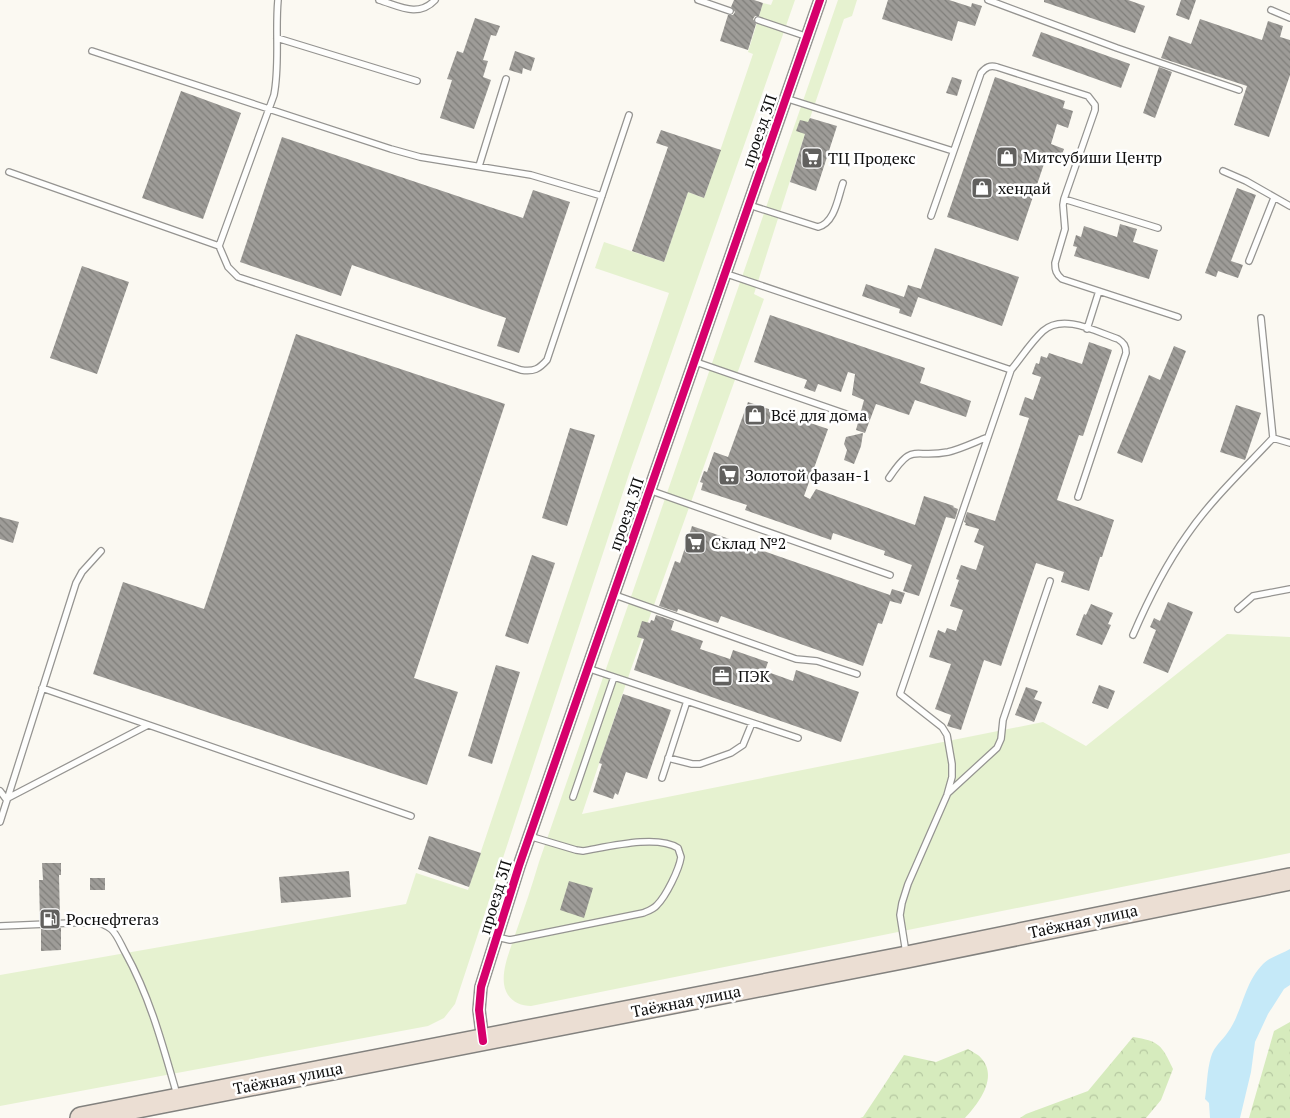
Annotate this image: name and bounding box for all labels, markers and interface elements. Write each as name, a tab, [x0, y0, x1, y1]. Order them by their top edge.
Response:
street label: проезд 3П	[736, 91, 782, 171]
shop icon: Митсубиши Центр	[995, 145, 1019, 169]
supermarket icon: ТЦ Продекс	[800, 146, 824, 170]
place label: Митсубиши Центр	[1023, 146, 1162, 168]
place label: ТЦ Продекс	[828, 147, 916, 169]
shop icon: хендай	[970, 176, 994, 200]
place label: хендай	[998, 177, 1051, 199]
shop icon: Всё для дома	[743, 403, 767, 427]
place label: Всё для дома	[771, 404, 867, 426]
supermarket icon: Золотой фазан-1	[717, 463, 741, 487]
place label: Золотой фазан-1	[745, 464, 870, 486]
street label: проезд 3П	[603, 474, 649, 554]
supermarket icon: Склад №2	[683, 531, 707, 555]
place label: Склад №2	[711, 532, 786, 554]
office icon: ПЭК	[710, 664, 734, 688]
place label: ПЭК	[738, 665, 771, 687]
street label: проезд 3П	[473, 857, 517, 937]
street label: Таёжная улица	[1026, 899, 1140, 943]
fuel station icon: Роснефтегаз	[38, 907, 62, 931]
place label: Роснефтегаз	[66, 908, 159, 930]
street label: Таёжная улица	[629, 980, 743, 1022]
street label: Таёжная улица	[231, 1057, 345, 1099]

